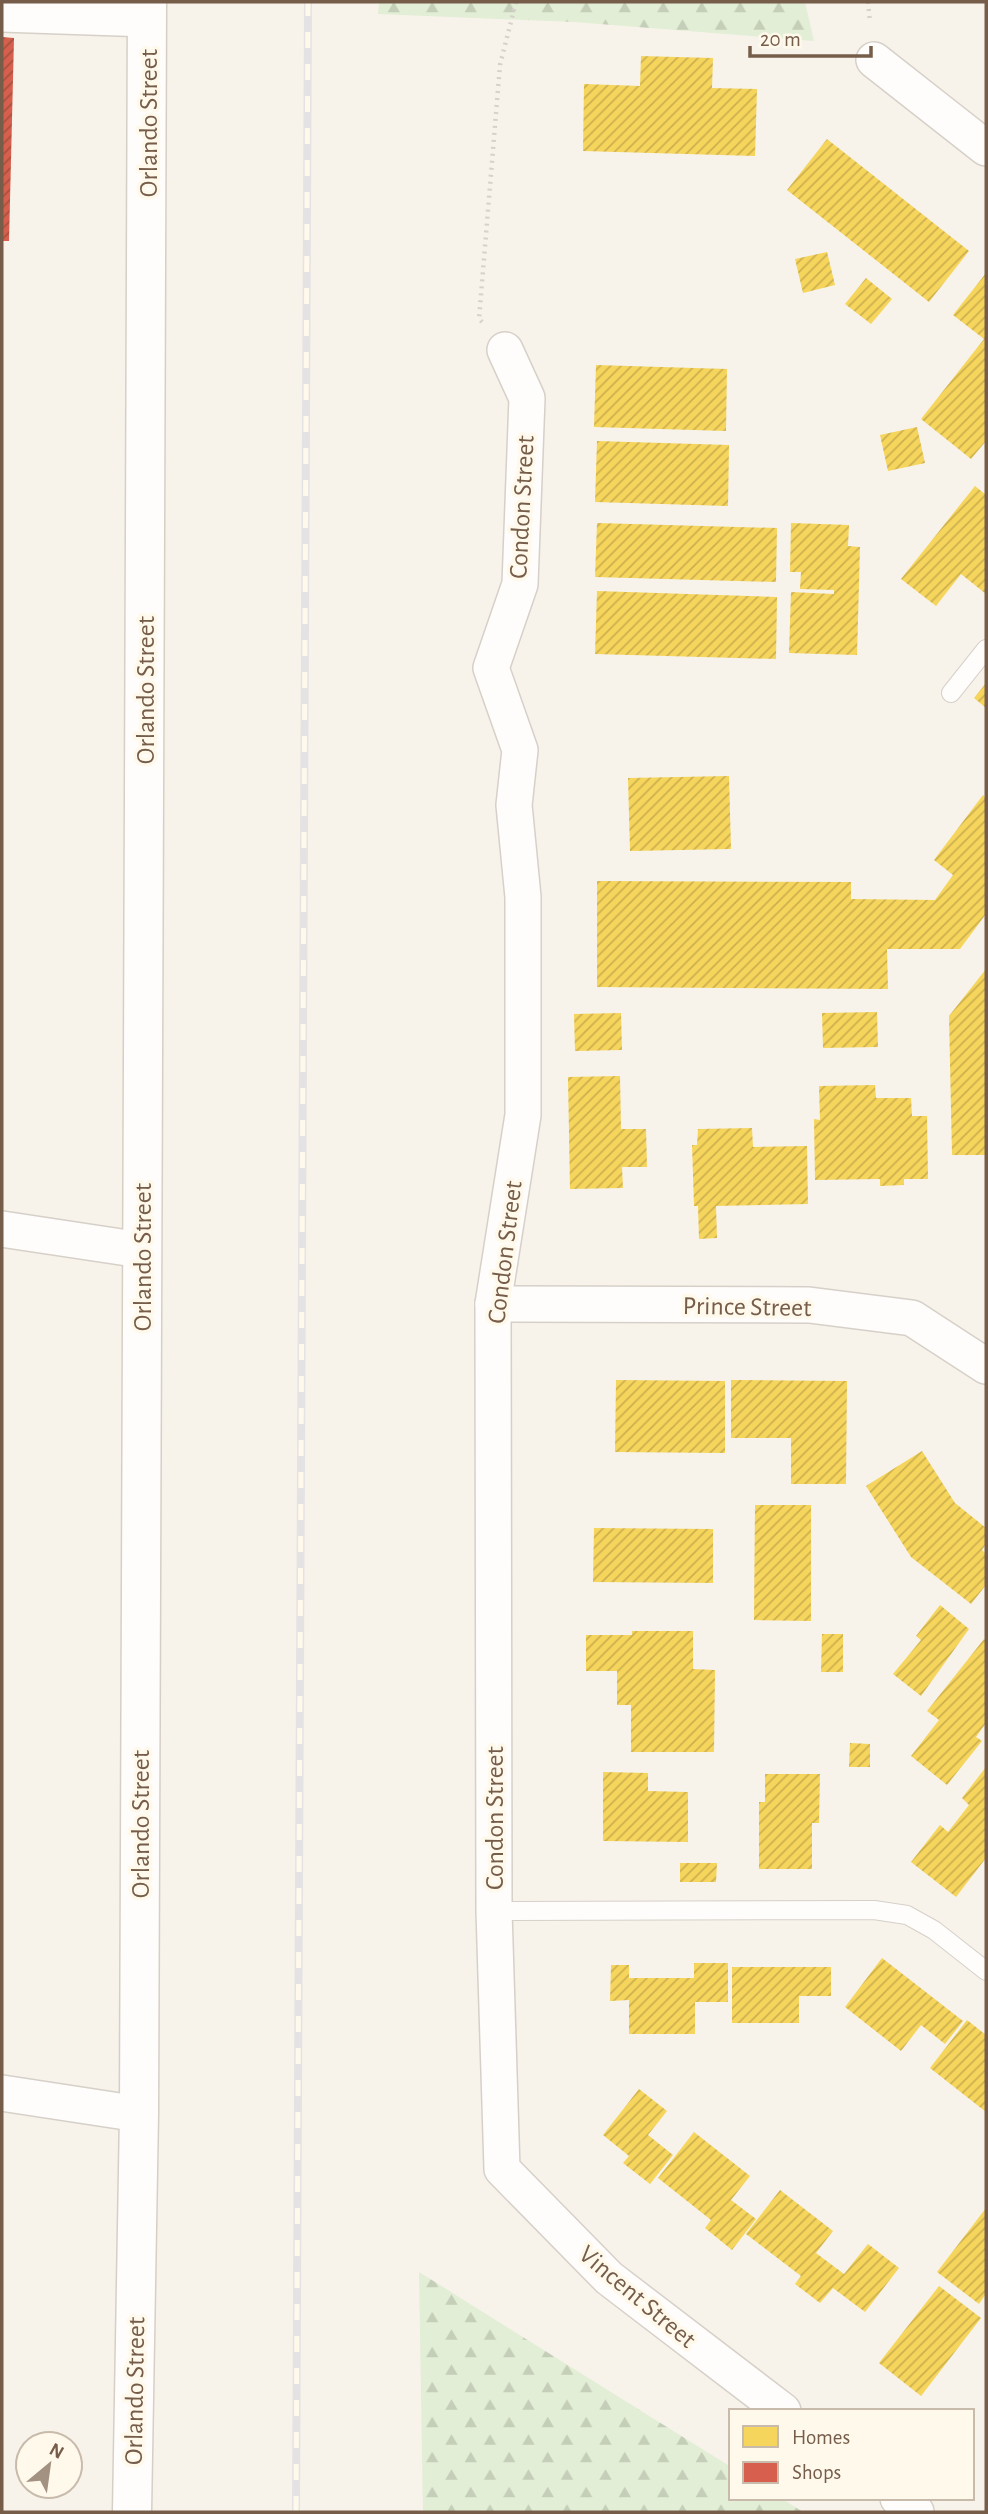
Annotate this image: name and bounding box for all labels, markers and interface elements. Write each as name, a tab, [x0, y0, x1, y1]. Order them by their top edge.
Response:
scale bar	[750, 14, 871, 58]
text: 20 m	[760, 29, 801, 50]
street label: Orlando Street	[136, 49, 162, 197]
street label: Condon Street	[505, 435, 539, 580]
street label: Orlando Street	[133, 616, 159, 764]
street label: Condon Street	[483, 1179, 527, 1325]
street label: Orlando Street	[130, 1183, 156, 1331]
street label: Prince Street	[682, 1293, 812, 1321]
street label: Condon Street	[482, 1746, 508, 1890]
street label: Orlando Street	[128, 1750, 154, 1898]
street label: Vincent Street	[574, 2241, 701, 2353]
street label: Orlando Street	[121, 2317, 149, 2465]
legend	[729, 2409, 974, 2500]
text: Homes	[792, 2427, 850, 2448]
north arrow	[14, 2430, 84, 2500]
text: N	[46, 2440, 67, 2463]
text: Shops	[792, 2462, 841, 2483]

